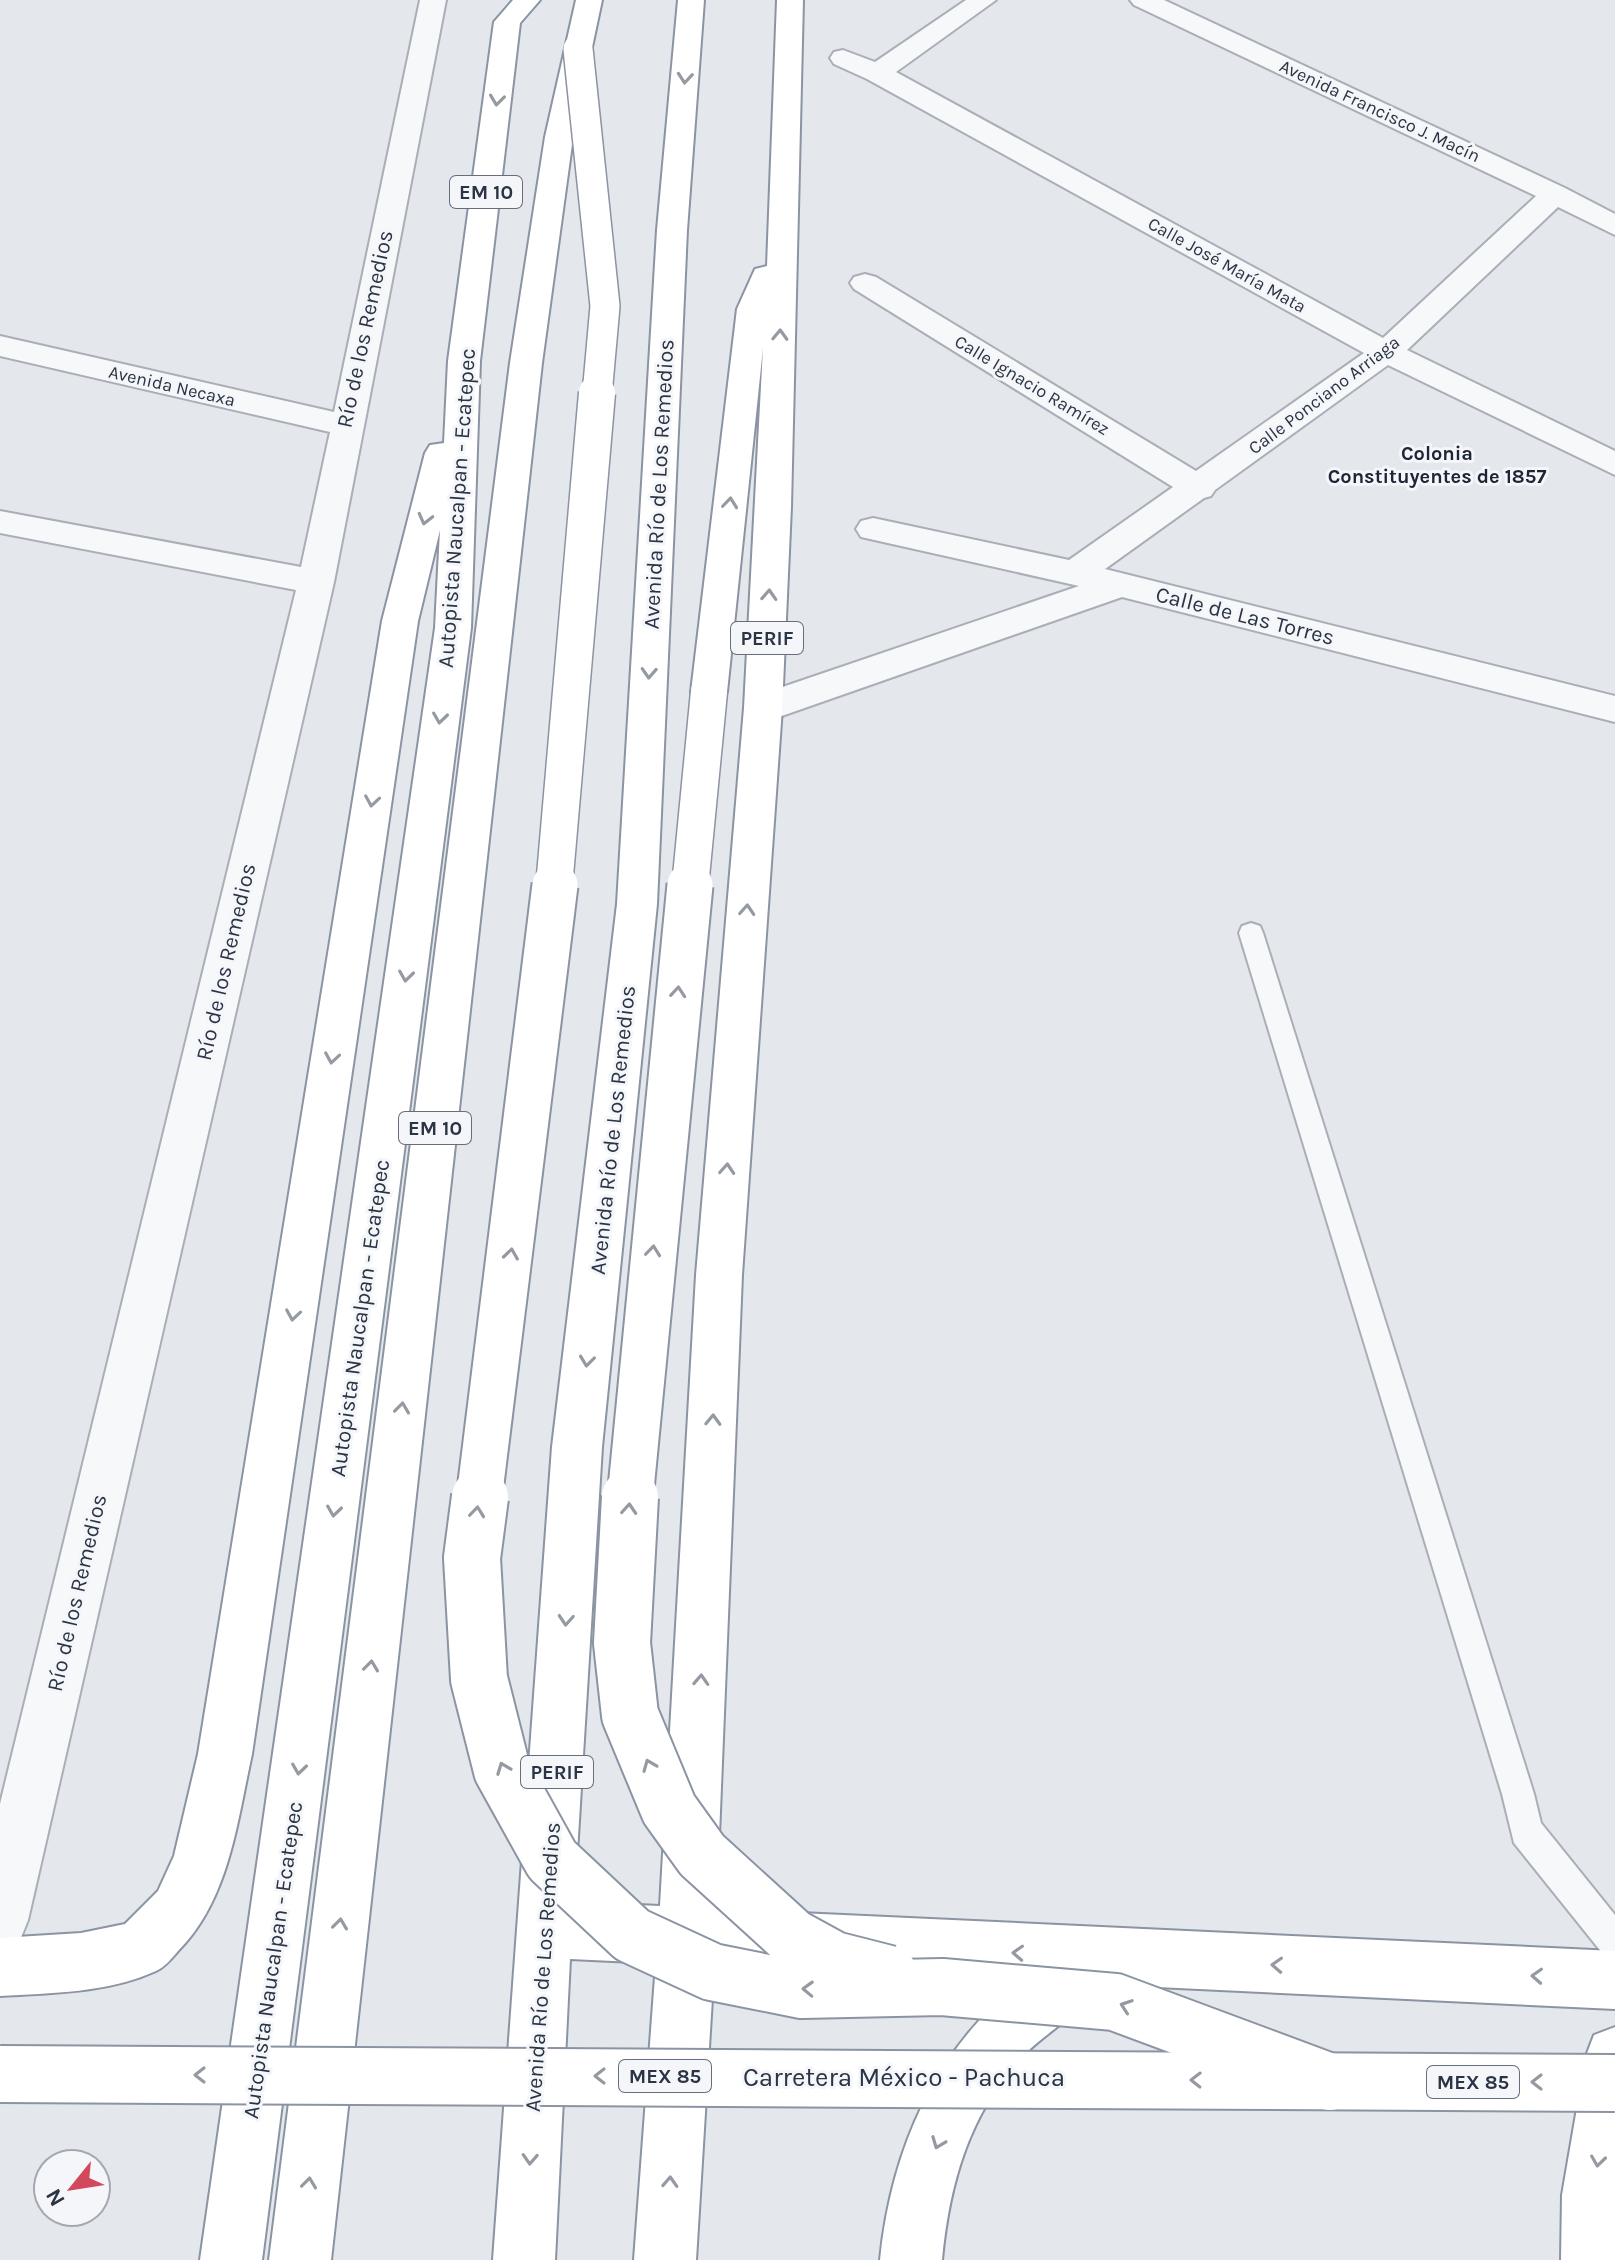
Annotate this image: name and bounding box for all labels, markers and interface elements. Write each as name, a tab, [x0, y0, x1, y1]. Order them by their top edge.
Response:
street label: Avenida Francisco J. Macín	[1276, 55, 1484, 167]
one-way arrow	[677, 72, 694, 85]
one-way arrow	[489, 94, 506, 107]
road number: EM 10	[450, 176, 522, 208]
street label: Calle José María Mata	[1144, 212, 1310, 318]
street label: Río de los Remedios	[331, 228, 399, 430]
one-way arrow	[771, 328, 788, 341]
street label: Calle Ignacio Ramírez	[951, 330, 1113, 440]
street label: Calle Ponciano Arriaga	[1244, 331, 1404, 459]
street label: Avenida Río de Los Remedios	[638, 338, 680, 630]
street label: Autopista Naucalpan - Ecatepec	[433, 347, 481, 669]
street label: Avenida Necaxa	[107, 361, 237, 411]
district label: Colonia Constituyentes de 1857	[1328, 442, 1546, 488]
one-way arrow	[721, 496, 738, 510]
one-way arrow	[418, 511, 435, 525]
street label: Calle de Las Torres	[1153, 581, 1337, 651]
one-way arrow	[760, 588, 777, 601]
road number: PERIF	[731, 622, 803, 654]
one-way arrow	[641, 667, 658, 680]
one-way arrow	[432, 712, 449, 725]
one-way arrow	[364, 794, 381, 808]
street label: Río de los Remedios	[191, 861, 261, 1063]
one-way arrow	[738, 903, 755, 916]
one-way arrow	[398, 969, 415, 983]
street label: Avenida Río de Los Remedios	[585, 984, 641, 1276]
one-way arrow	[670, 985, 687, 998]
one-way arrow	[324, 1051, 341, 1065]
road number: EM 10	[399, 1112, 471, 1144]
street label: Autopista Naucalpan - Ecatepec	[325, 1158, 395, 1478]
one-way arrow	[718, 1162, 735, 1175]
one-way arrow	[645, 1244, 662, 1257]
one-way arrow	[502, 1247, 519, 1261]
one-way arrow	[285, 1308, 302, 1322]
one-way arrow	[579, 1355, 596, 1368]
one-way arrow	[393, 1401, 410, 1414]
one-way arrow	[704, 1413, 721, 1426]
street label: Río de los Remedios	[42, 1492, 112, 1694]
one-way arrow	[620, 1502, 637, 1515]
one-way arrow	[326, 1504, 343, 1518]
one-way arrow	[468, 1505, 485, 1518]
one-way arrow	[558, 1614, 575, 1627]
one-way arrow	[362, 1659, 379, 1673]
one-way arrow	[692, 1673, 709, 1686]
road number: PERIF	[521, 1756, 593, 1788]
one-way arrow	[643, 1759, 659, 1773]
one-way arrow	[291, 1762, 308, 1776]
one-way arrow	[496, 1762, 513, 1776]
street label: Autopista Naucalpan - Ecatepec	[238, 1800, 308, 2120]
street label: Avenida Río de Los Remedios	[520, 1821, 566, 2113]
one-way arrow	[332, 1917, 349, 1930]
one-way arrow	[1011, 1944, 1024, 1961]
one-way arrow	[1270, 1956, 1283, 1973]
one-way arrow	[1530, 1968, 1543, 1985]
one-way arrow	[801, 1980, 814, 1997]
one-way arrow	[1119, 2000, 1133, 2016]
road number: MEX 85	[619, 2060, 711, 2092]
street label: Carretera México - Pachuca	[743, 2062, 1065, 2093]
one-way arrow	[193, 2066, 206, 2084]
road number: MEX 85	[1427, 2066, 1519, 2098]
one-way arrow	[593, 2067, 606, 2085]
one-way arrow	[1189, 2071, 1202, 2089]
one-way arrow	[1530, 2074, 1543, 2091]
one-way arrow	[931, 2135, 948, 2149]
north arrow	[32, 2148, 112, 2228]
one-way arrow	[522, 2153, 539, 2166]
one-way arrow	[1590, 2154, 1607, 2168]
one-way arrow	[661, 2175, 678, 2188]
one-way arrow	[301, 2176, 318, 2189]
text: N	[40, 2184, 71, 2211]

